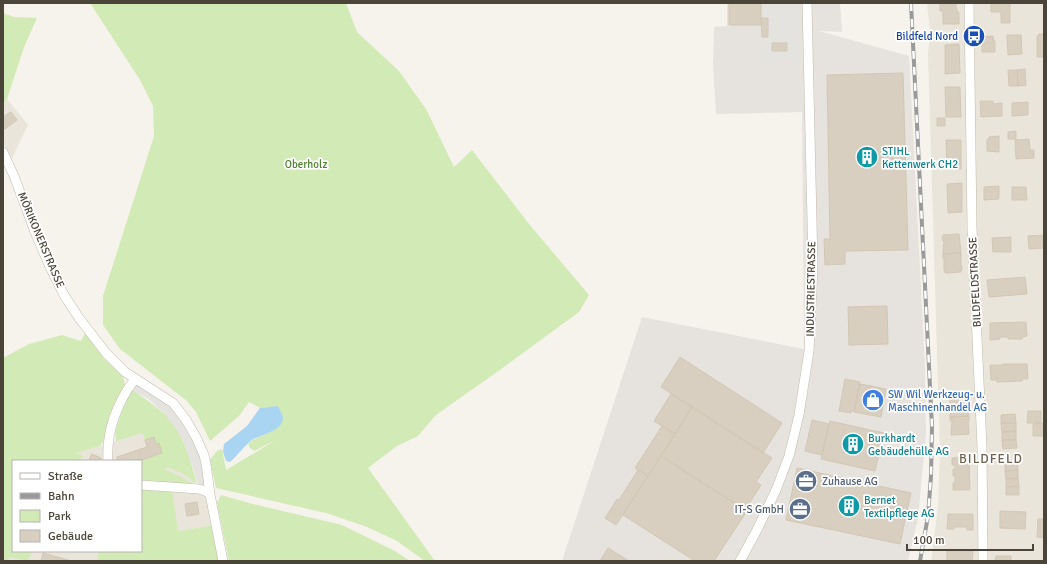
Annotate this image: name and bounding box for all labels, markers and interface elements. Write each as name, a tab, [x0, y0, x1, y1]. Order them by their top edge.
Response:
bus stop icon: Bildfeld Nord	[961, 23, 987, 49]
place label: Bildfeld Nord	[896, 30, 958, 43]
building icon: STIHL Kettenwerk CH2	[854, 144, 880, 170]
place label: STIHL Kettenwerk CH2	[882, 145, 958, 171]
park label: Oberholz	[285, 158, 327, 171]
street label: MÖRIKONERSTRASSE	[15, 190, 68, 290]
street label: BILDFELDSTRASSE	[966, 237, 984, 327]
street label: INDUSTRIESTRASSE	[804, 241, 818, 337]
shop icon: SW Wil Werkzeug- u. Maschinenhandel AG	[860, 387, 886, 413]
place label: SW Wil Werkzeug- u. Maschinenhandel AG	[888, 388, 987, 414]
building icon: Burkhardt Gebäudehülle AG	[840, 431, 866, 457]
place label: Burkhardt Gebäudehülle AG	[868, 432, 949, 458]
district label: BILDFELD	[959, 451, 1023, 467]
legend	[12, 460, 142, 552]
office icon: Zuhause AG	[793, 468, 819, 494]
text: Straße	[48, 469, 83, 484]
place label: Zuhause AG	[822, 475, 878, 488]
text: Bahn	[48, 489, 74, 504]
building icon: Bernet Textilpflege AG	[836, 493, 862, 519]
place label: Bernet Textilpflege AG	[864, 494, 935, 520]
office icon: IT-S GmbH	[787, 496, 813, 522]
place label: IT-S GmbH	[734, 503, 784, 516]
text: Park	[48, 509, 71, 524]
scale bar	[907, 526, 1033, 552]
text: Gebäude	[48, 529, 93, 544]
text: 100 m	[913, 533, 945, 548]

